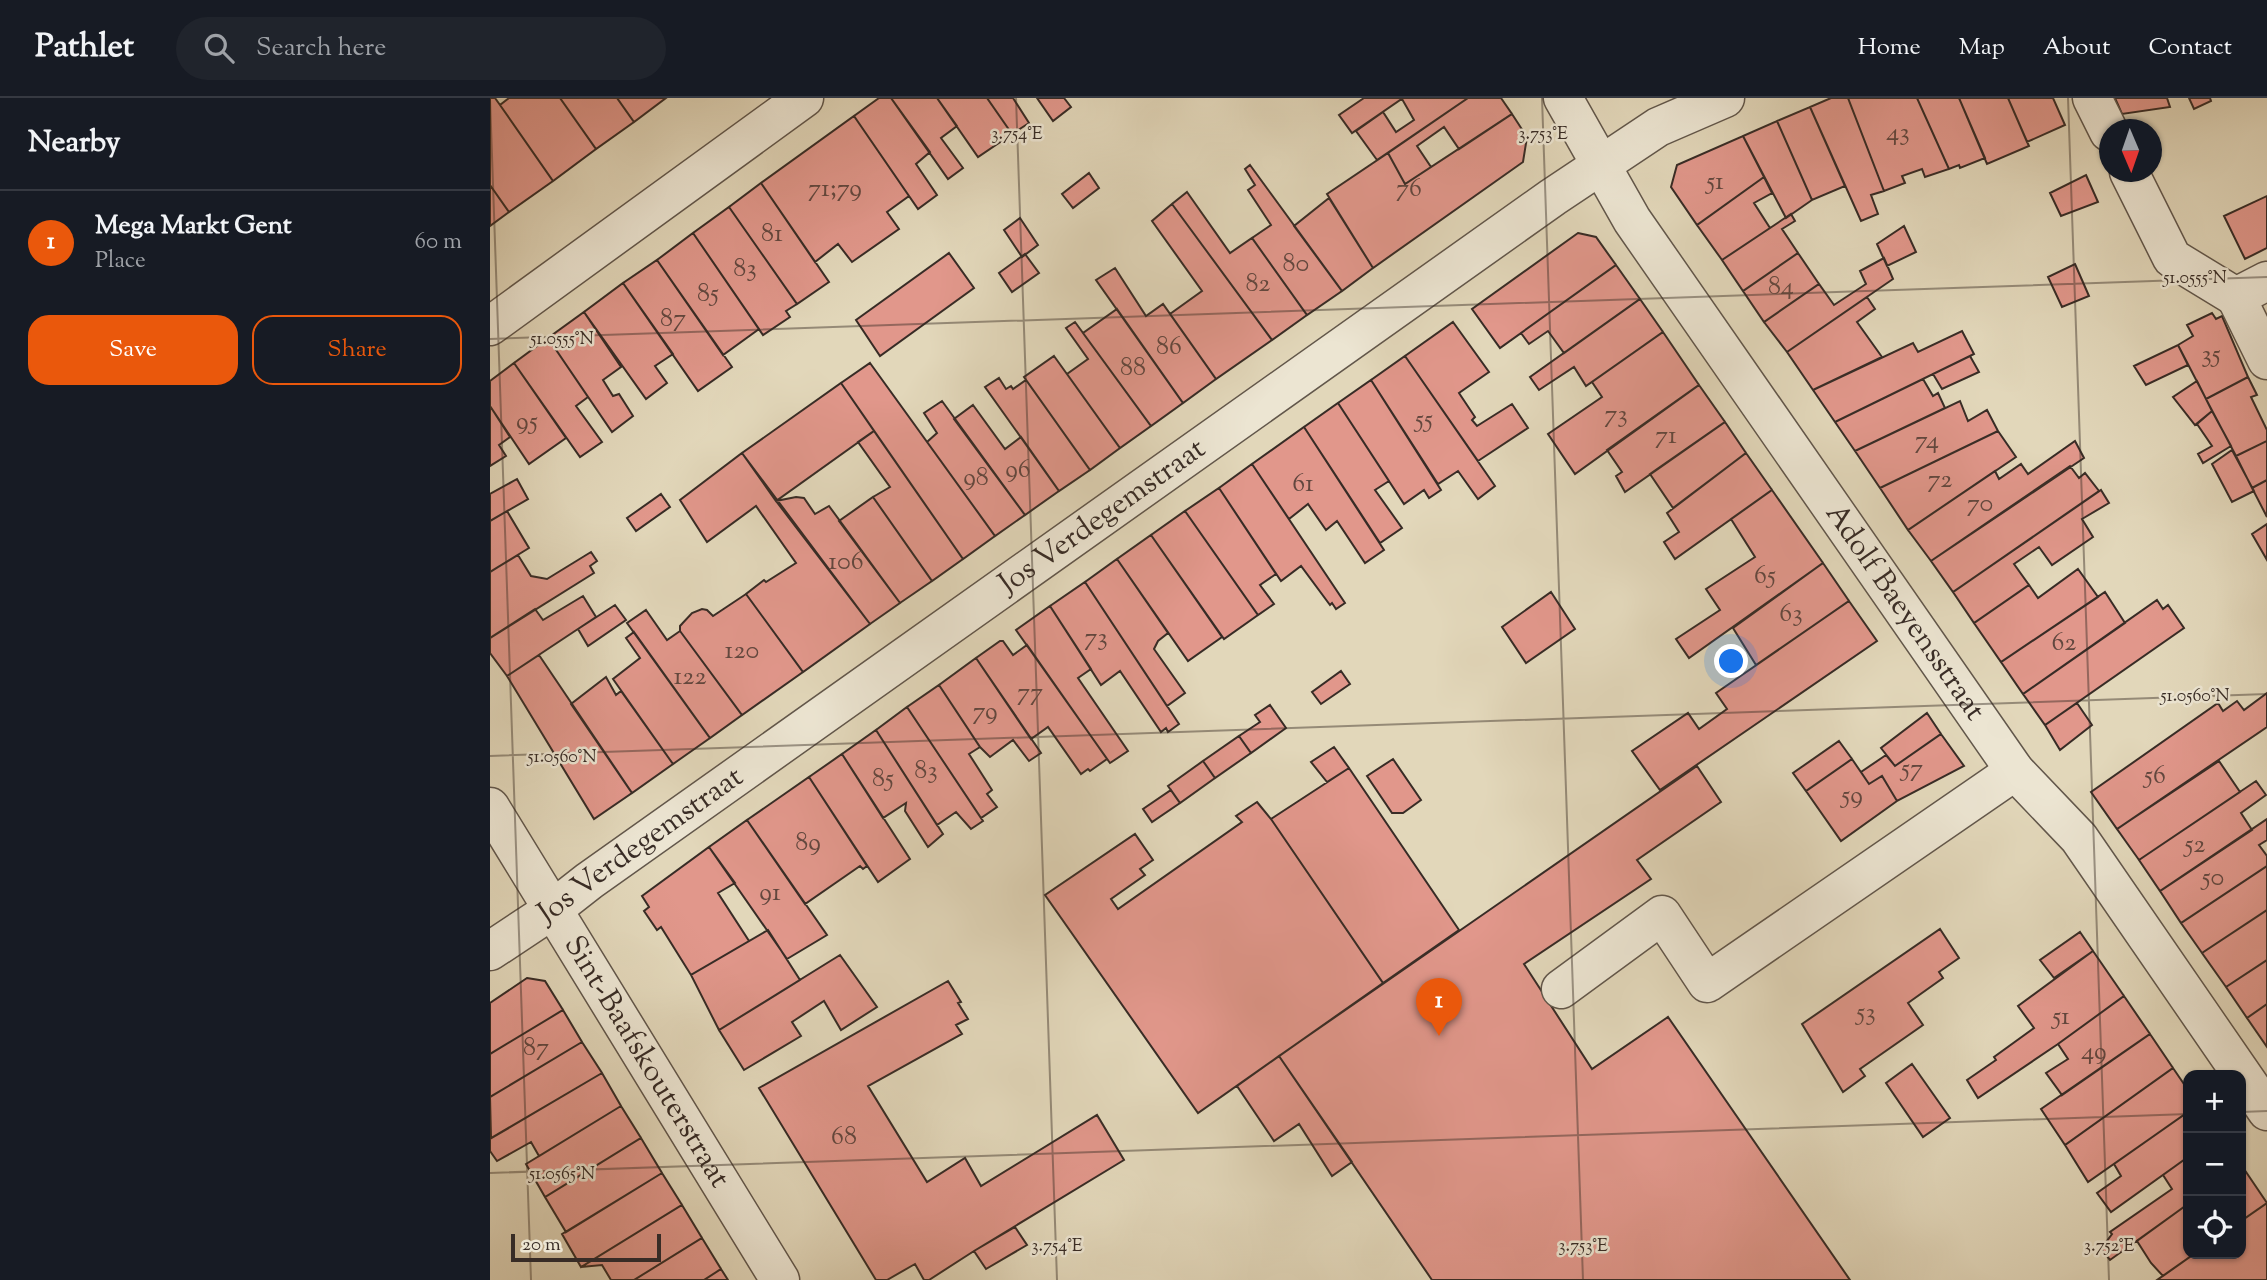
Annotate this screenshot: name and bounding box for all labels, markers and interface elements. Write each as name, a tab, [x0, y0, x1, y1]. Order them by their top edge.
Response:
search box	[176, 17, 666, 80]
text: Pathlet	[35, 24, 134, 72]
icon: search	[200, 29, 238, 67]
text: Search here	[256, 30, 386, 67]
text: Home	[1858, 31, 1921, 65]
text: Map	[1959, 31, 2005, 65]
text: About	[2043, 31, 2110, 65]
text: Contact	[2148, 31, 2232, 65]
house number: 43	[1886, 115, 1910, 152]
north arrow	[2099, 119, 2162, 182]
text: Nearby	[28, 122, 120, 165]
text: 3.754°E	[991, 122, 1043, 148]
text: 3.753°E	[1518, 122, 1568, 148]
house number: 51	[1704, 164, 1724, 201]
house number: 71;79	[808, 171, 862, 208]
house number: 76	[1396, 171, 1422, 208]
text: Mega Markt Gent	[95, 208, 292, 245]
house number: 81	[761, 216, 783, 253]
text: 1	[47, 226, 55, 259]
text: 60 m	[414, 226, 462, 259]
text: Place	[95, 245, 146, 278]
house number: 80	[1283, 246, 1309, 283]
house number: 83	[733, 251, 757, 288]
house number: 82	[1246, 266, 1270, 303]
text: 51.0555°N	[2162, 266, 2227, 292]
house number: 84	[1768, 269, 1794, 306]
house number: 85	[697, 276, 719, 313]
house number: 87	[660, 301, 686, 338]
button: Save	[28, 315, 238, 385]
button: Share	[252, 315, 462, 385]
text: 51.0555°N	[529, 327, 594, 353]
house number: 86	[1156, 329, 1182, 366]
house number: 35	[2201, 337, 2221, 374]
house number: 88	[1120, 350, 1146, 387]
house number: 73	[1604, 397, 1628, 434]
house number: 55	[1413, 402, 1433, 439]
house number: 95	[516, 404, 538, 441]
house number: 71	[1655, 418, 1677, 455]
house number: 74	[1915, 423, 1939, 460]
street label: Jos Verdegemstraat	[989, 428, 1215, 606]
house number: 96	[1005, 452, 1031, 489]
house number: 98	[963, 460, 989, 497]
house number: 72	[1928, 462, 1952, 499]
house number: 61	[1292, 466, 1314, 503]
house number: 70	[1967, 486, 1993, 523]
street label: Adolf Baeyensstraat	[1814, 495, 1995, 730]
house number: 106	[828, 544, 864, 581]
house number: 65	[1754, 558, 1776, 595]
house number: 63	[1779, 596, 1803, 633]
house number: 73	[1084, 620, 1108, 657]
house number: 62	[2052, 625, 2076, 662]
house number: 120	[725, 633, 759, 670]
your location	[1714, 644, 1748, 678]
house number: 122	[673, 659, 707, 696]
house number: 77	[1017, 675, 1043, 712]
text: 51.0560°N	[2159, 684, 2230, 710]
house number: 79	[972, 694, 998, 731]
text: 51.0560°N	[526, 745, 597, 771]
house number: 57	[1899, 751, 1923, 788]
house number: 83	[914, 753, 938, 790]
street label: Jos Verdegemstraat	[528, 756, 752, 936]
house number: 56	[2142, 758, 2166, 795]
house number: 85	[872, 761, 894, 798]
house number: 59	[1839, 778, 1863, 815]
house number: 89	[795, 825, 821, 862]
house number: 52	[2182, 827, 2206, 864]
house number: 50	[2200, 860, 2224, 897]
house number: 91	[759, 875, 781, 912]
street label: Sint-Baafskouterstraat	[552, 927, 740, 1196]
pin: 1	[1416, 978, 1462, 1036]
house number: 53	[1854, 995, 1876, 1032]
house number: 51	[2050, 999, 2070, 1036]
house number: 87	[523, 1030, 549, 1067]
house number: 49	[2081, 1034, 2107, 1071]
map controls	[2183, 1070, 2246, 1259]
button: +	[2183, 1070, 2246, 1133]
house number: 68	[831, 1119, 857, 1156]
button: −	[2183, 1133, 2246, 1196]
text: 51.0565°N	[528, 1162, 595, 1188]
button: locate	[2183, 1196, 2246, 1259]
scale bar	[511, 1231, 662, 1263]
text: 20 m	[522, 1232, 561, 1259]
text: 3.754°E	[1031, 1234, 1083, 1260]
text: 3.753°E	[1558, 1234, 1608, 1260]
text: 3.752°E	[2084, 1234, 2134, 1260]

